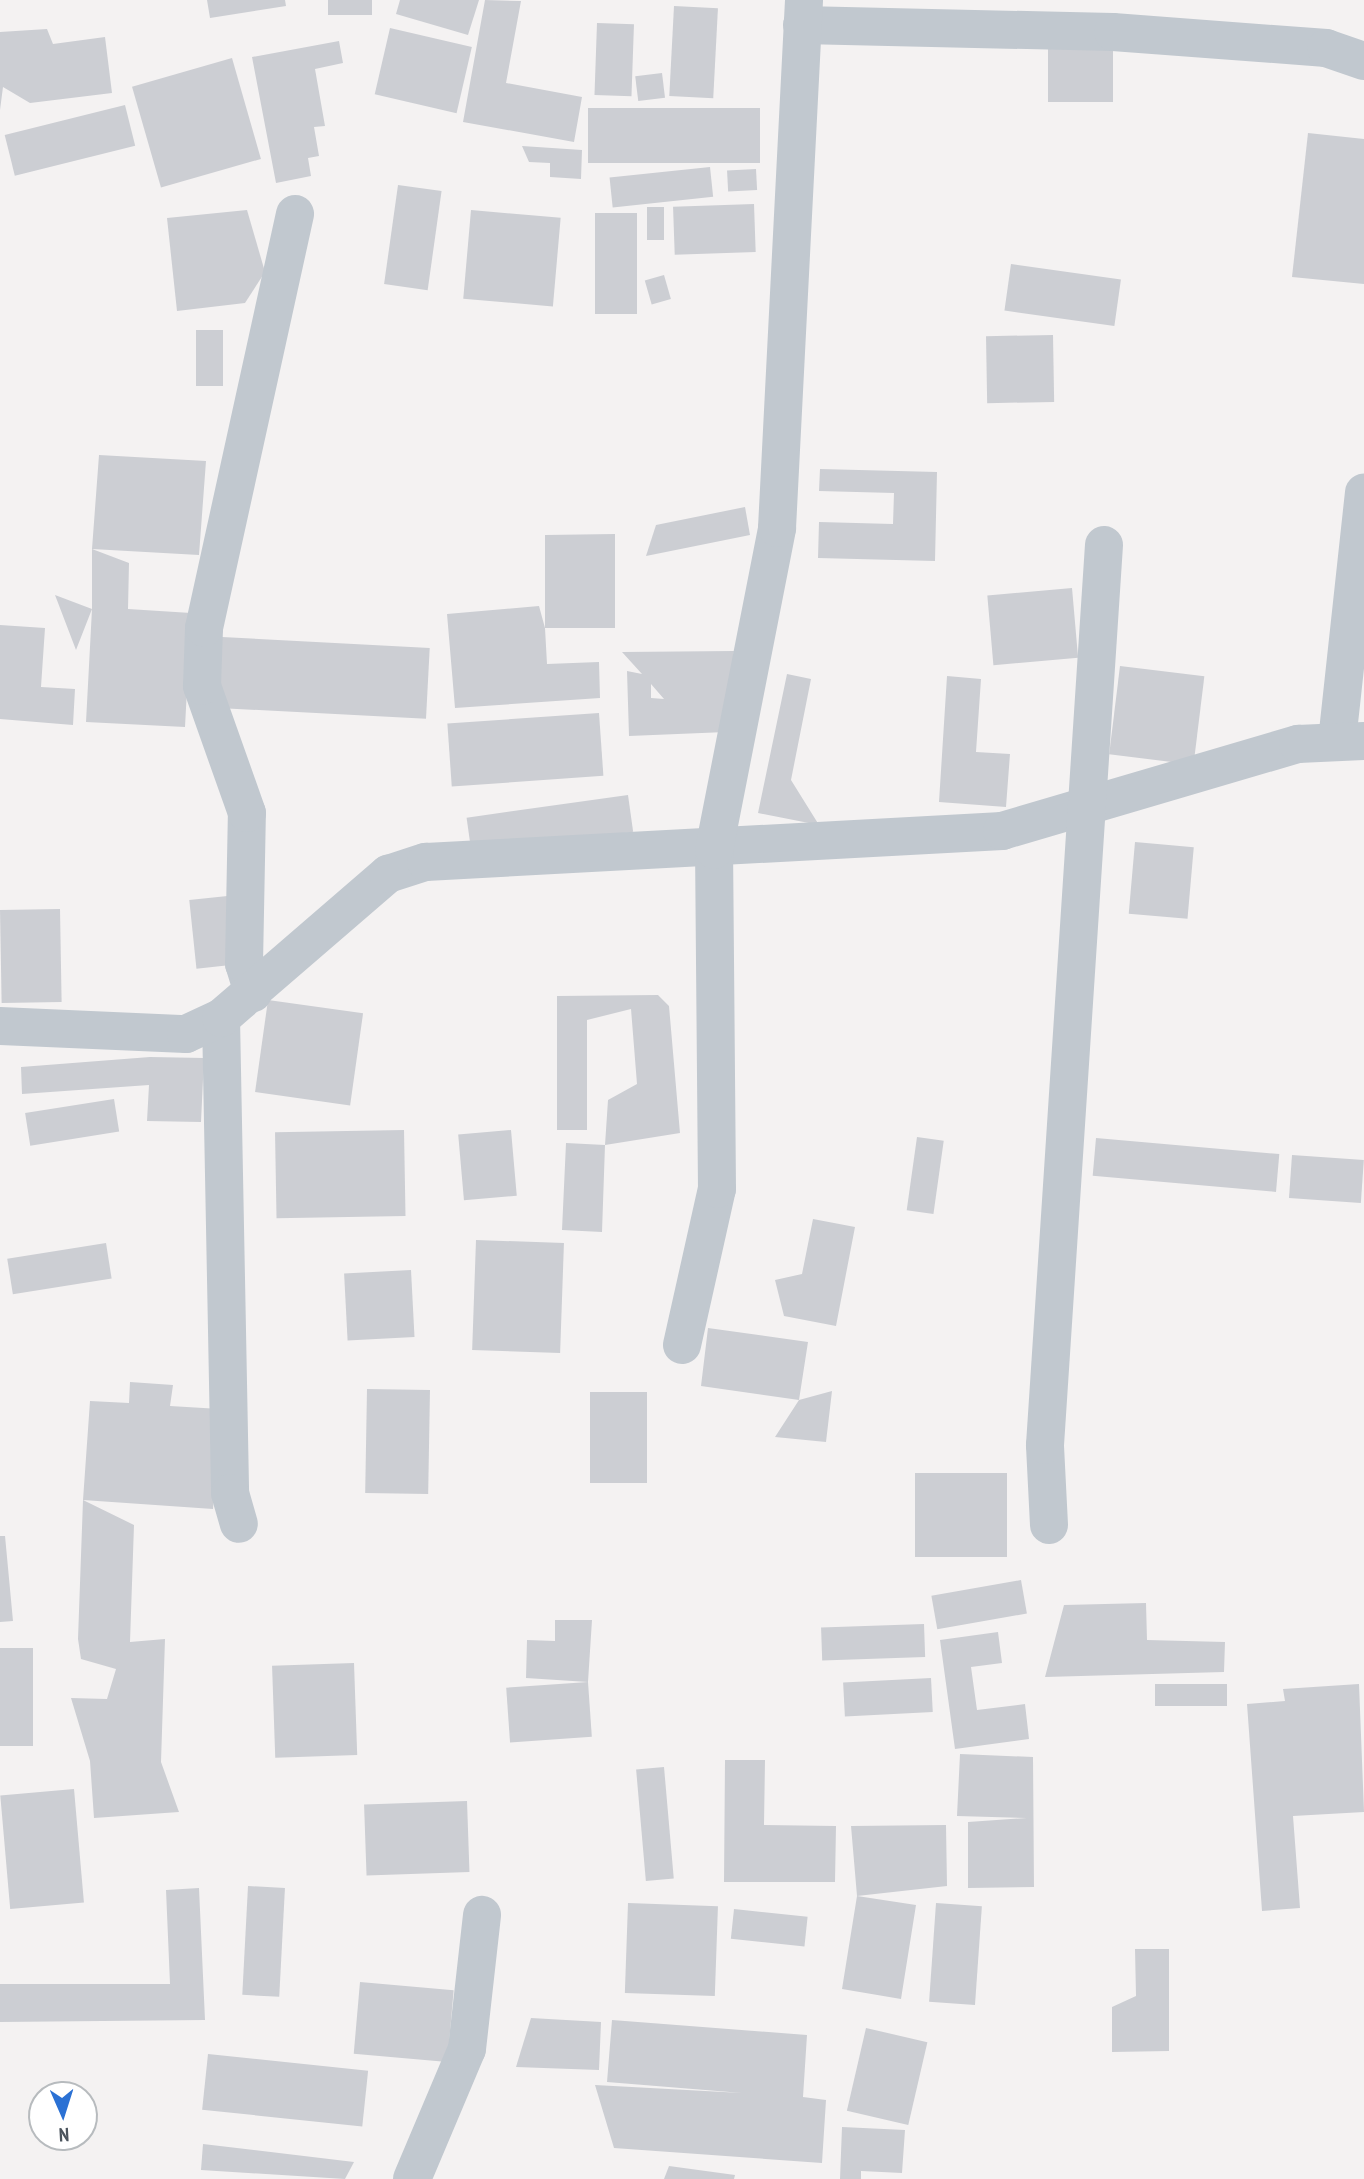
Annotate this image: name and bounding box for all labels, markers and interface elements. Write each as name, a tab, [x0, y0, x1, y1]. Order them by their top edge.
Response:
north arrow	[28, 2081, 98, 2151]
text: N	[58, 2123, 70, 2147]

